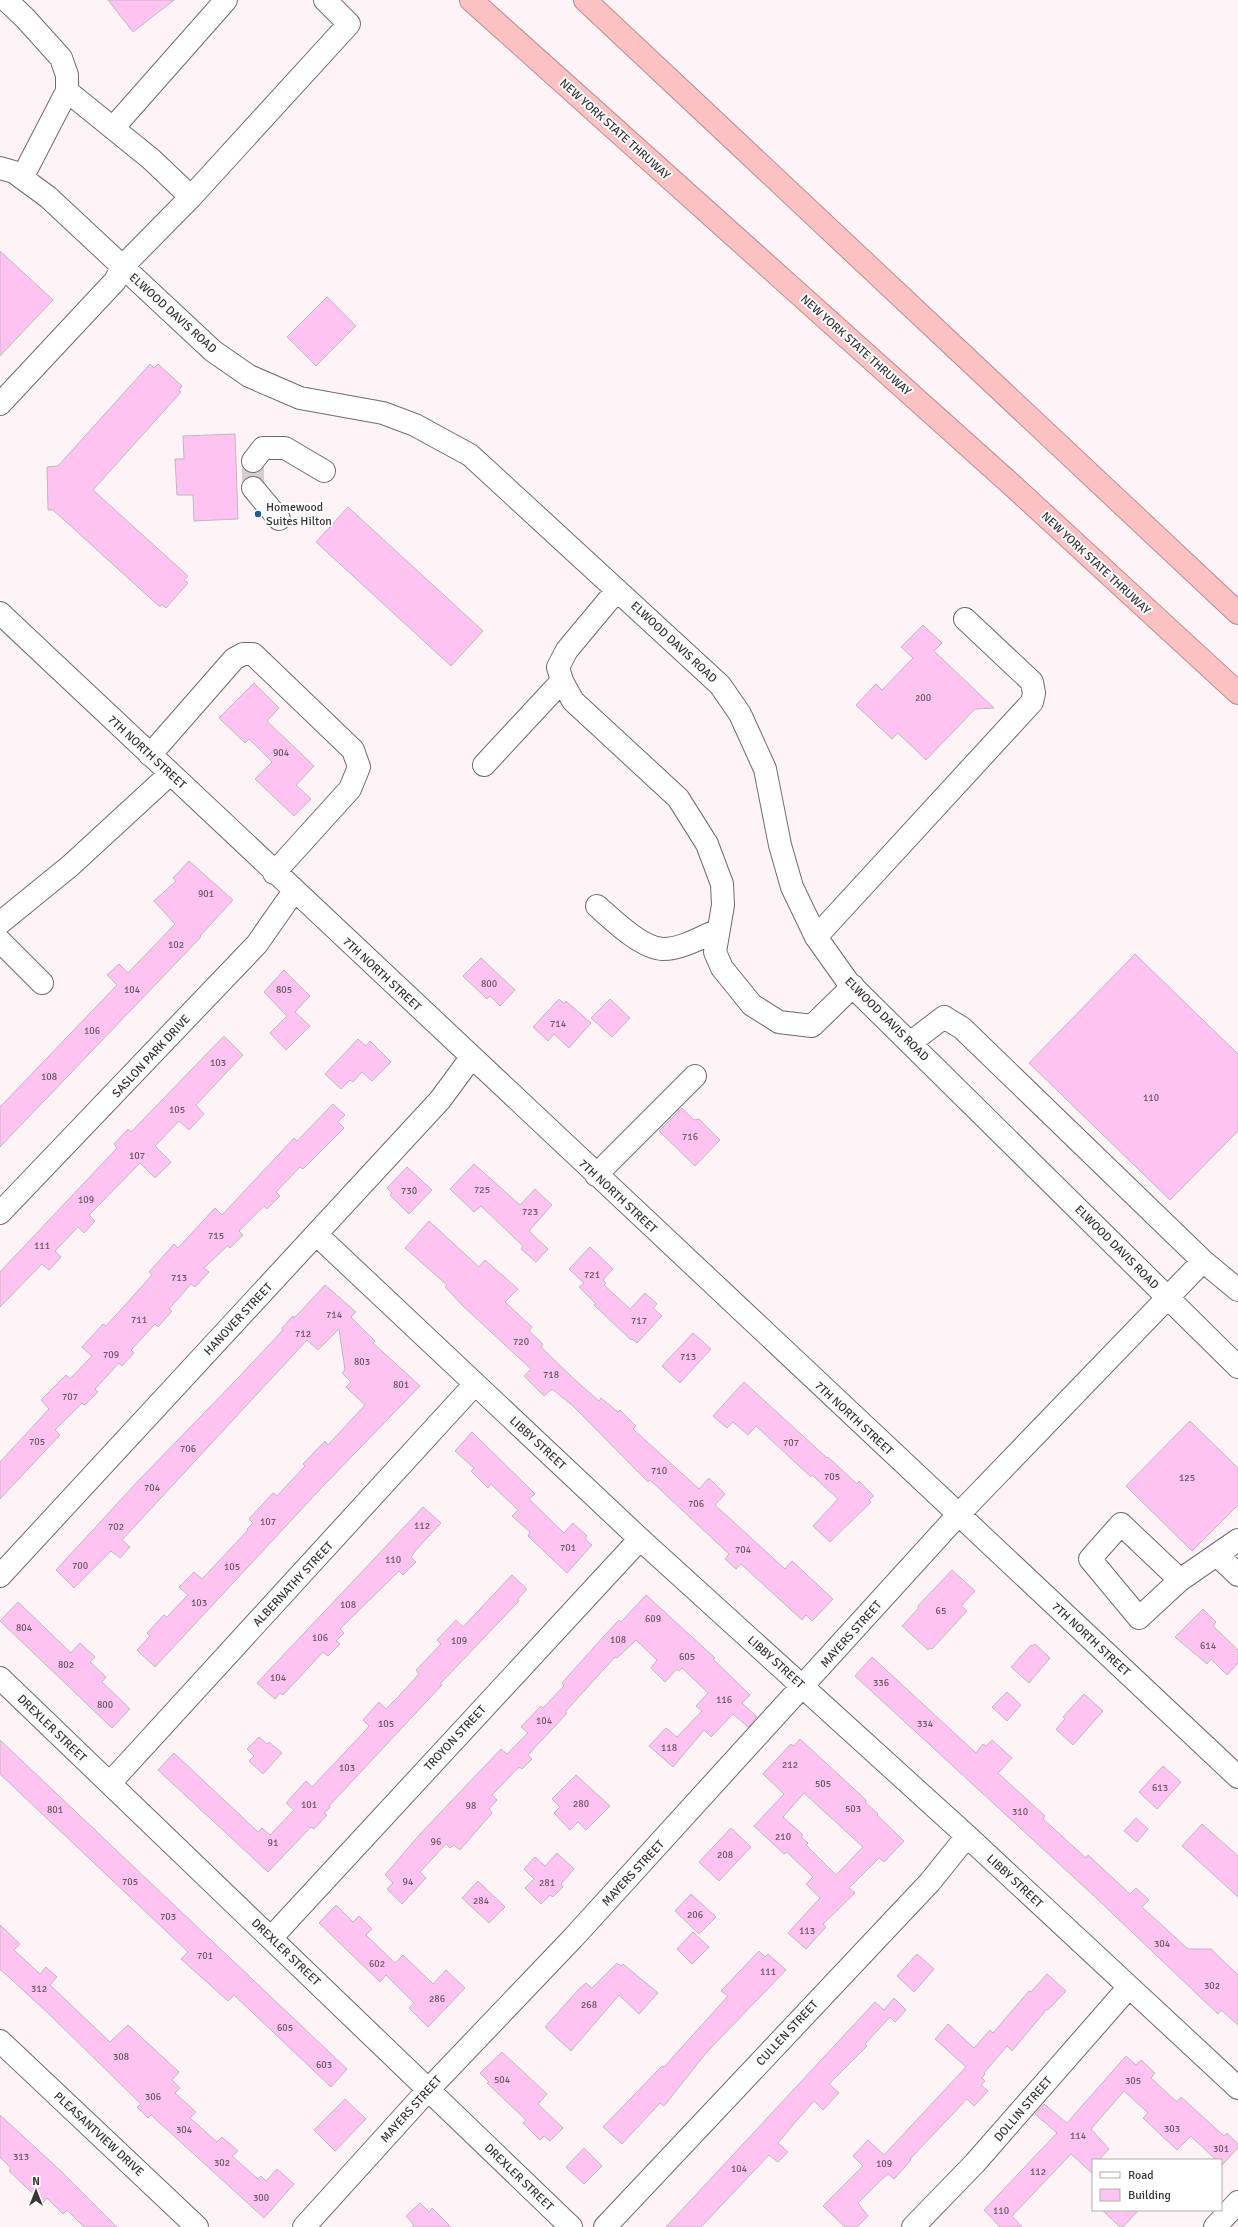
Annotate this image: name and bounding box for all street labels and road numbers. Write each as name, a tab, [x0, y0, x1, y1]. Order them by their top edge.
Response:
street label: NEW YORK STATE THRUWAY	[556, 76, 673, 183]
street label: ELWOOD DAVIS ROAD	[126, 270, 220, 357]
street label: NEW YORK STATE THRUWAY	[797, 292, 914, 399]
street label: NEW YORK STATE THRUWAY	[1038, 509, 1153, 618]
street label: ELWOOD DAVIS ROAD	[627, 598, 720, 686]
street label: 7TH NORTH STREET	[104, 712, 189, 793]
street label: 7TH NORTH STREET	[339, 934, 424, 1015]
street label: ELWOOD DAVIS ROAD	[842, 974, 932, 1065]
street label: SASLON PARK DRIVE	[109, 1012, 194, 1101]
street label: 7TH NORTH STREET	[575, 1156, 660, 1237]
street label: ELWOOD DAVIS ROAD	[1072, 1202, 1162, 1293]
street label: HANOVER STREET	[201, 1280, 276, 1359]
street label: 7TH NORTH STREET	[811, 1378, 896, 1459]
street label: LIBBY STREET	[506, 1413, 569, 1473]
street label: ALBERNATHY STREET	[250, 1539, 337, 1630]
street label: MAYERS STREET	[817, 1598, 885, 1671]
street label: 7TH NORTH STREET	[1048, 1599, 1133, 1680]
street label: LIBBY STREET	[744, 1633, 807, 1692]
street label: DREXLER STREET	[14, 1692, 89, 1765]
street label: TROYON STREET	[421, 1702, 490, 1774]
street label: MAYERS STREET	[599, 1837, 668, 1909]
street label: LIBBY STREET	[983, 1851, 1046, 1911]
street label: DREXLER STREET	[248, 1916, 323, 1989]
street label: CULLEN STREET	[753, 1997, 822, 2069]
street label: MAYERS STREET	[377, 2073, 445, 2146]
street label: DOLLIN STREET	[991, 2074, 1056, 2145]
street label: PLEASANTVIEW DRIVE	[51, 2089, 147, 2180]
street label: DREXLER STREET	[481, 2141, 556, 2214]

